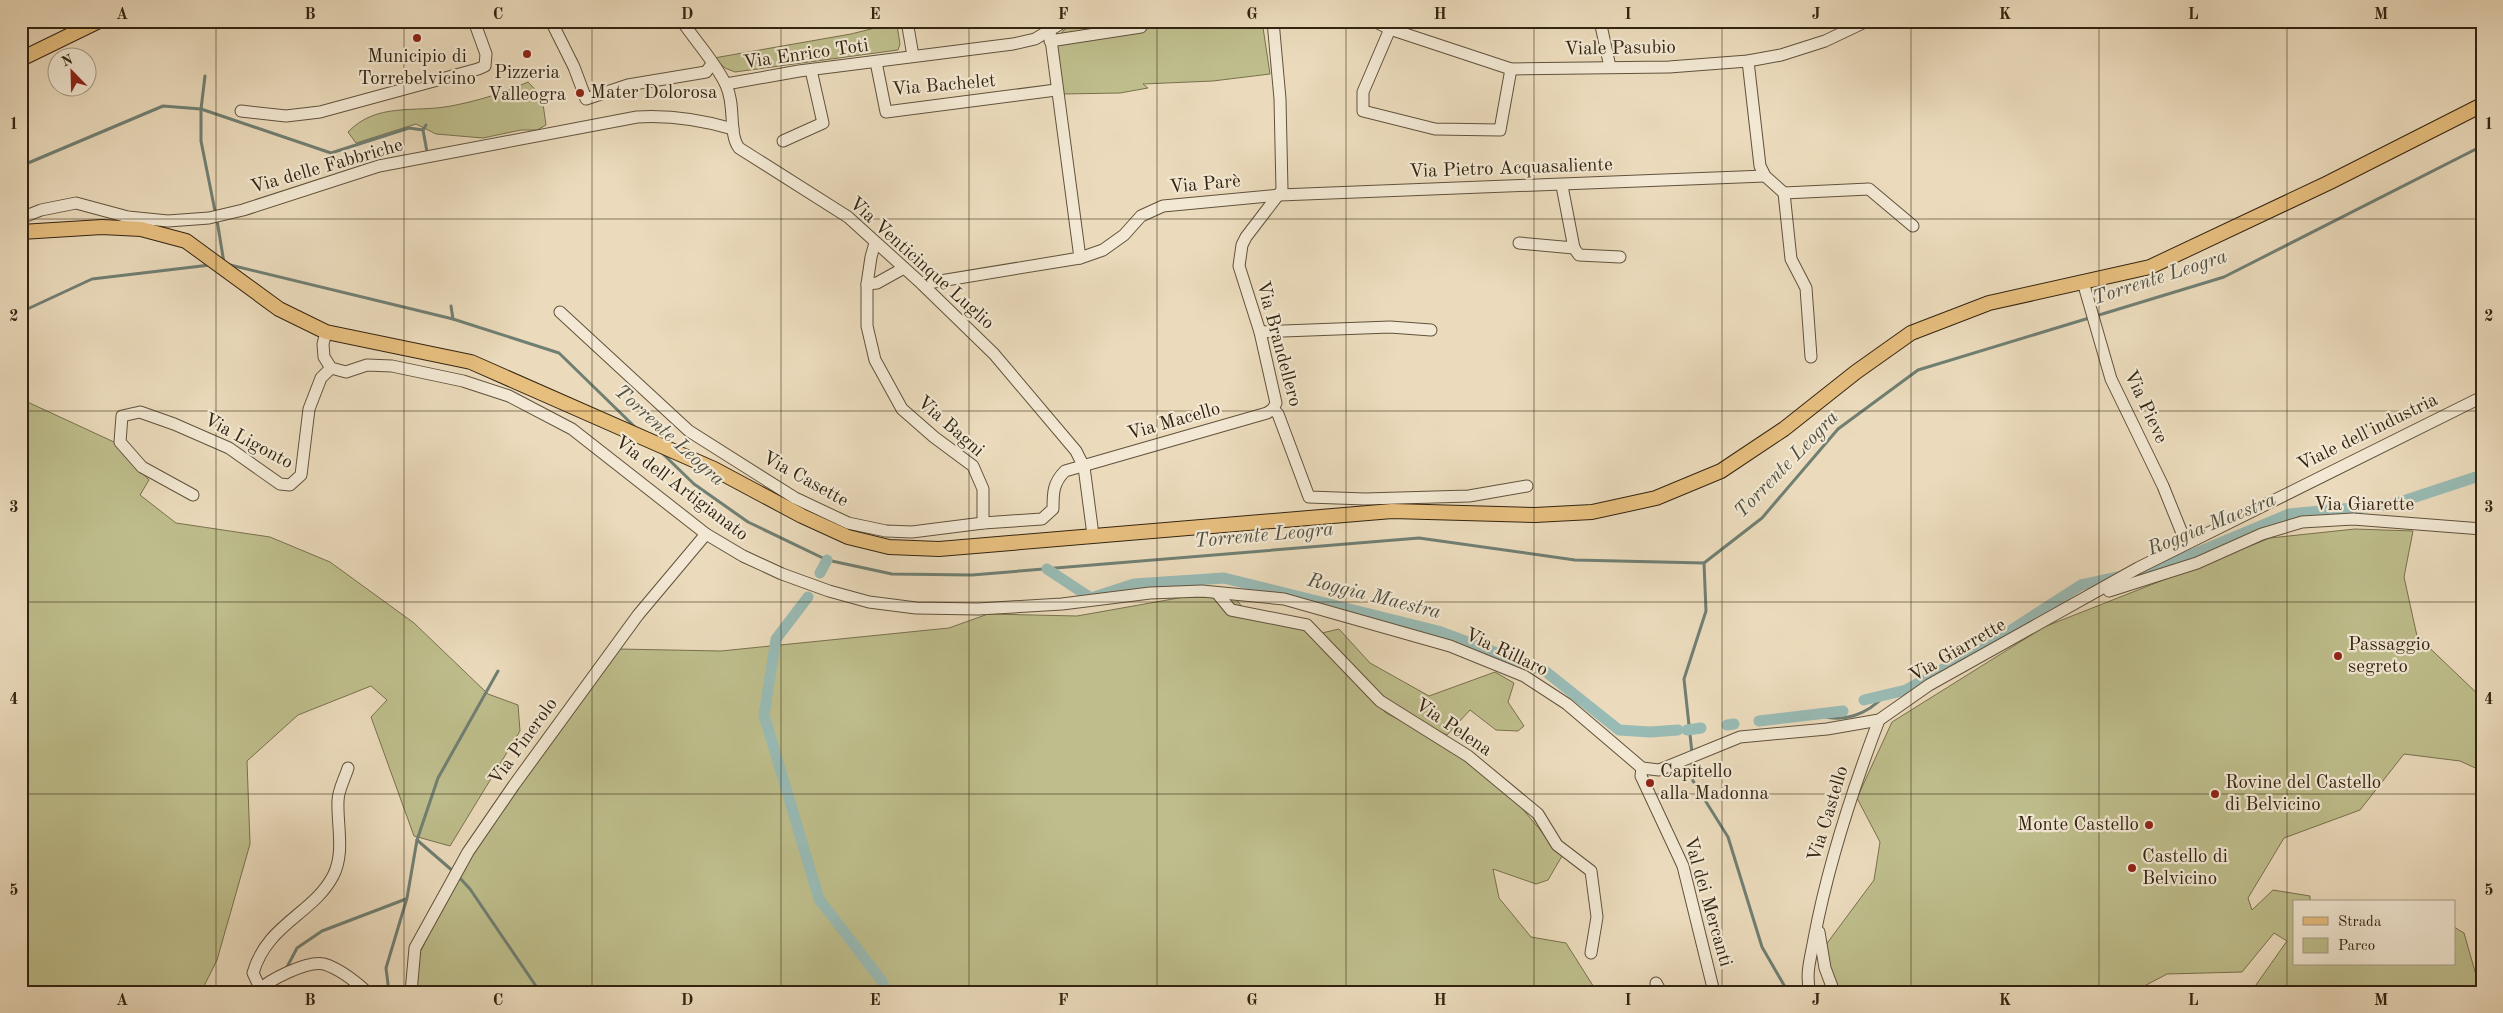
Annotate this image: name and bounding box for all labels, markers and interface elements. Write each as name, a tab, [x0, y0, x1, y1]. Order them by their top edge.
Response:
text: A	[116, 7, 128, 23]
text: B	[304, 7, 316, 23]
text: C	[493, 7, 503, 23]
text: D	[681, 7, 693, 23]
text: E	[869, 7, 881, 23]
text: F	[1058, 7, 1069, 23]
text: G	[1246, 7, 1258, 23]
text: H	[1433, 7, 1447, 23]
text: I	[1624, 7, 1632, 23]
text: J	[1812, 7, 1821, 23]
text: K	[1999, 7, 2011, 23]
text: L	[2188, 7, 2199, 23]
text: M	[2374, 7, 2388, 23]
marker: Municipio di Torrebelvicino	[411, 32, 423, 44]
street label: Via Enrico Toti	[742, 37, 870, 73]
street label: Viale Pasubio	[1564, 39, 1676, 59]
north arrow	[48, 48, 98, 98]
place label: Municipio di Torrebelvicino	[358, 48, 476, 89]
marker: Pizzeria Valleogra	[521, 48, 533, 60]
text: N	[60, 52, 75, 69]
place label: Pizzeria Valleogra	[488, 64, 567, 105]
street label: Via Bachelet	[891, 72, 997, 100]
place label: Mater Dolorosa	[590, 84, 718, 103]
marker: Mater Dolorosa	[574, 87, 586, 99]
text: 1	[9, 117, 19, 133]
text: 1	[2484, 117, 2494, 133]
street label: Via delle Fabbriche	[249, 136, 405, 198]
street label: Via Pietro Acquasaliente	[1409, 156, 1613, 182]
street label: Via Parè	[1168, 172, 1242, 198]
street label: Via Venticinque Luglio	[845, 194, 997, 334]
water label: Torrente Leogra	[2090, 247, 2230, 309]
street label: Via Brandellero	[1252, 279, 1304, 409]
text: 2	[9, 309, 19, 325]
text: 2	[2484, 309, 2494, 325]
street label: Via Pieve	[2120, 367, 2170, 447]
water label: Torrente Leogra	[610, 382, 728, 490]
street label: Viale dell'industria	[2295, 391, 2442, 475]
street label: Via Bagni	[913, 393, 987, 461]
street label: Via Macello	[1125, 400, 1223, 444]
water label: Torrente Leogra	[1731, 407, 1843, 522]
street label: Via Ligonto	[200, 411, 296, 473]
street label: Via dell'Artigianato	[611, 433, 751, 545]
street label: Via Casette	[759, 449, 851, 511]
water label: Roggia Maestra	[2144, 490, 2279, 560]
street label: Via Giarette	[2314, 496, 2414, 515]
text: 3	[9, 500, 19, 516]
text: 3	[2484, 500, 2494, 516]
water label: Torrente Leogra	[1193, 520, 1335, 552]
water label: Roggia Maestra	[1304, 571, 1443, 623]
street label: Via Giarrette	[1906, 616, 2010, 686]
street label: Via Rillaro	[1462, 626, 1550, 680]
place label: Passaggio segreto	[2348, 636, 2430, 677]
marker: Passaggio segreto	[2332, 650, 2344, 662]
text: 4	[9, 692, 19, 708]
text: 4	[2484, 692, 2494, 708]
street label: Via Pinerolo	[486, 695, 562, 789]
street label: Via Pelena	[1411, 696, 1495, 761]
place label: Capitello alla Madonna	[1660, 763, 1770, 804]
street label: Via Castello	[1805, 764, 1853, 864]
place label: Rovine del Castello di Belvicino	[2225, 774, 2381, 815]
marker: Capitello alla Madonna	[1644, 777, 1656, 789]
marker: Rovine del Castello di Belvicino	[2209, 788, 2221, 800]
place label: Monte Castello	[2017, 816, 2139, 835]
marker: Monte Castello	[2143, 819, 2155, 831]
street label: Val dei Mercanti	[1679, 835, 1735, 969]
place label: Castello di Belvicino	[2142, 848, 2228, 889]
marker: Castello di Belvicino	[2126, 862, 2138, 874]
text: 5	[9, 883, 19, 899]
text: 5	[2484, 883, 2494, 899]
legend	[2293, 900, 2456, 966]
text: Strada	[2338, 915, 2382, 930]
text: Parco	[2338, 939, 2375, 954]
text: A	[116, 993, 128, 1009]
text: B	[304, 993, 316, 1009]
text: C	[493, 993, 503, 1009]
text: D	[681, 993, 693, 1009]
text: E	[869, 993, 881, 1009]
text: F	[1058, 993, 1069, 1009]
text: G	[1246, 993, 1258, 1009]
text: H	[1433, 993, 1447, 1009]
text: I	[1624, 993, 1632, 1009]
text: J	[1812, 993, 1821, 1009]
text: K	[1999, 993, 2011, 1009]
text: L	[2188, 993, 2199, 1009]
text: M	[2374, 993, 2388, 1009]

